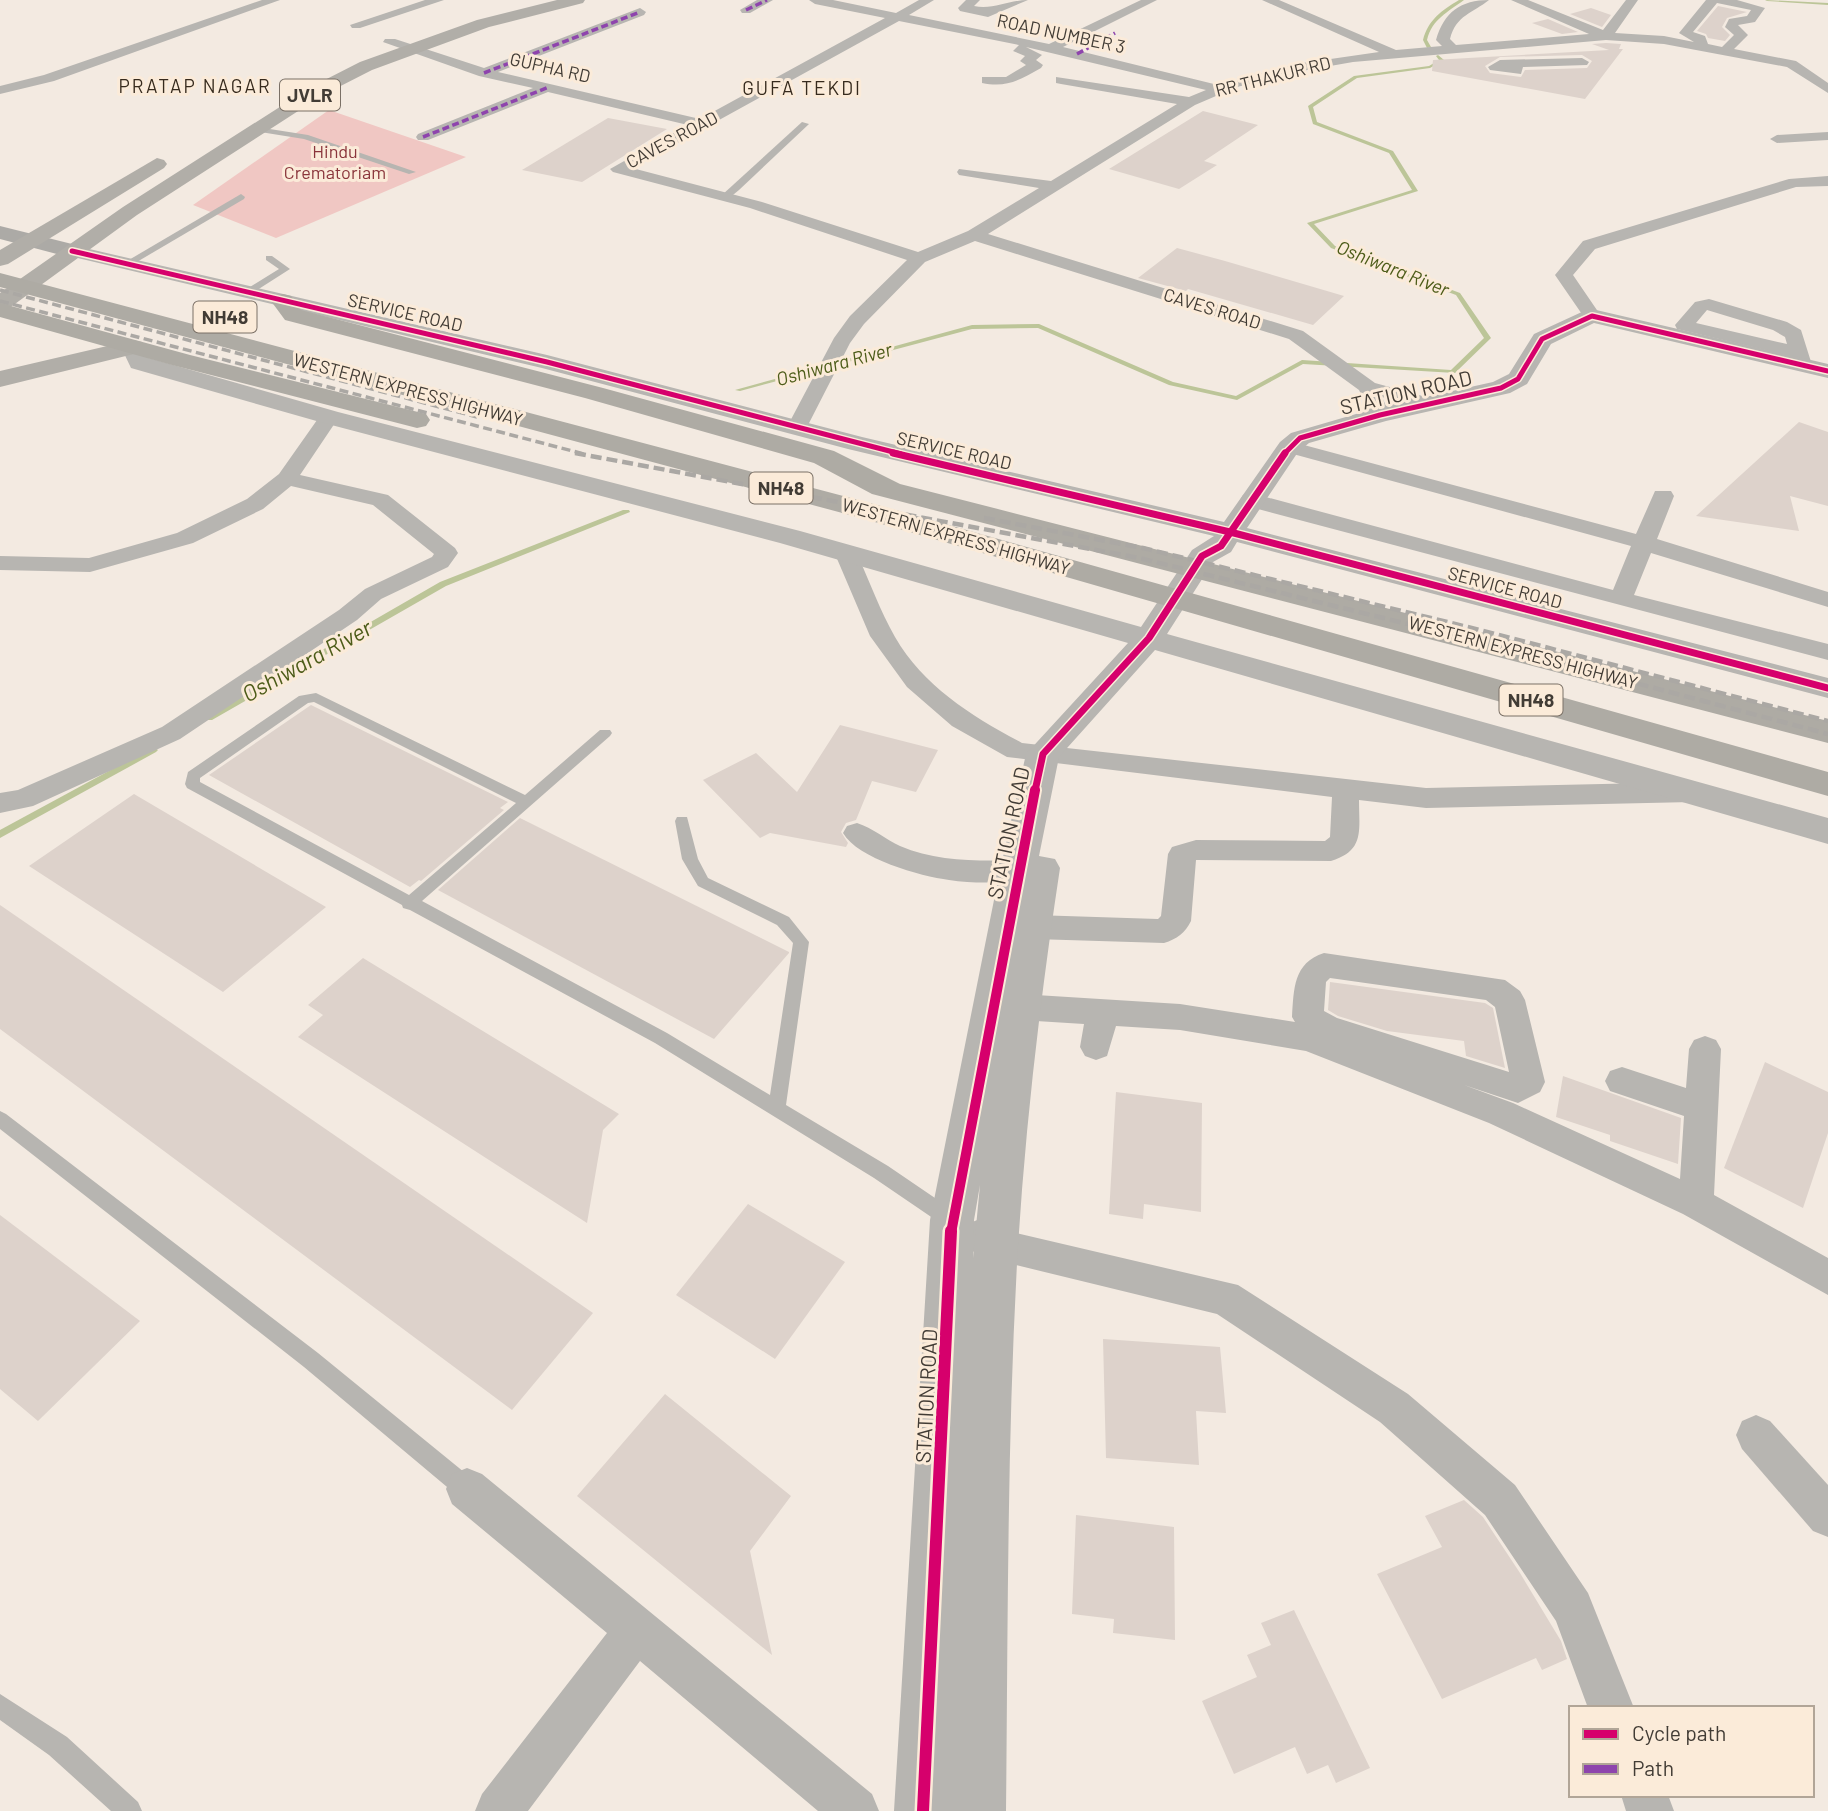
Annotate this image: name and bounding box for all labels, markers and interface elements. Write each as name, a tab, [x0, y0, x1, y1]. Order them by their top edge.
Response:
street label: ROAD NUMBER 3	[995, 9, 1127, 57]
street label: GUPHA RD	[508, 47, 593, 87]
street label: RR THAKUR RD	[1213, 51, 1333, 101]
district label: PRATAP NAGAR	[118, 74, 272, 97]
district label: GUFA TEKDI	[742, 76, 862, 99]
road number: JVLR	[280, 80, 340, 110]
street label: CAVES ROAD	[622, 106, 721, 172]
park label: Hindu Crematoriam	[284, 140, 386, 183]
water label: Oshiwara River	[1334, 235, 1454, 301]
street label: CAVES ROAD	[1161, 283, 1264, 333]
street label: SERVICE ROAD	[346, 288, 465, 336]
road number: NH48	[194, 302, 256, 332]
water label: Oshiwara River	[773, 337, 896, 390]
street label: WESTERN EXPRESS HIGHWAY	[291, 348, 525, 430]
street label: STATION ROAD	[1337, 364, 1474, 419]
street label: SERVICE ROAD	[895, 426, 1014, 474]
road number: NH48	[750, 472, 812, 503]
street label: WESTERN EXPRESS HIGHWAY	[840, 493, 1073, 579]
street label: SERVICE ROAD	[1446, 561, 1565, 613]
street label: WESTERN EXPRESS HIGHWAY	[1406, 611, 1640, 693]
water label: Oshiwara River	[237, 613, 377, 707]
road number: NH48	[1500, 684, 1562, 716]
street label: STATION ROAD	[981, 764, 1034, 901]
street label: STATION ROAD	[910, 1328, 942, 1464]
legend	[1569, 1706, 1814, 1797]
text: Cycle path	[1632, 1720, 1726, 1745]
text: Path	[1632, 1755, 1674, 1780]

